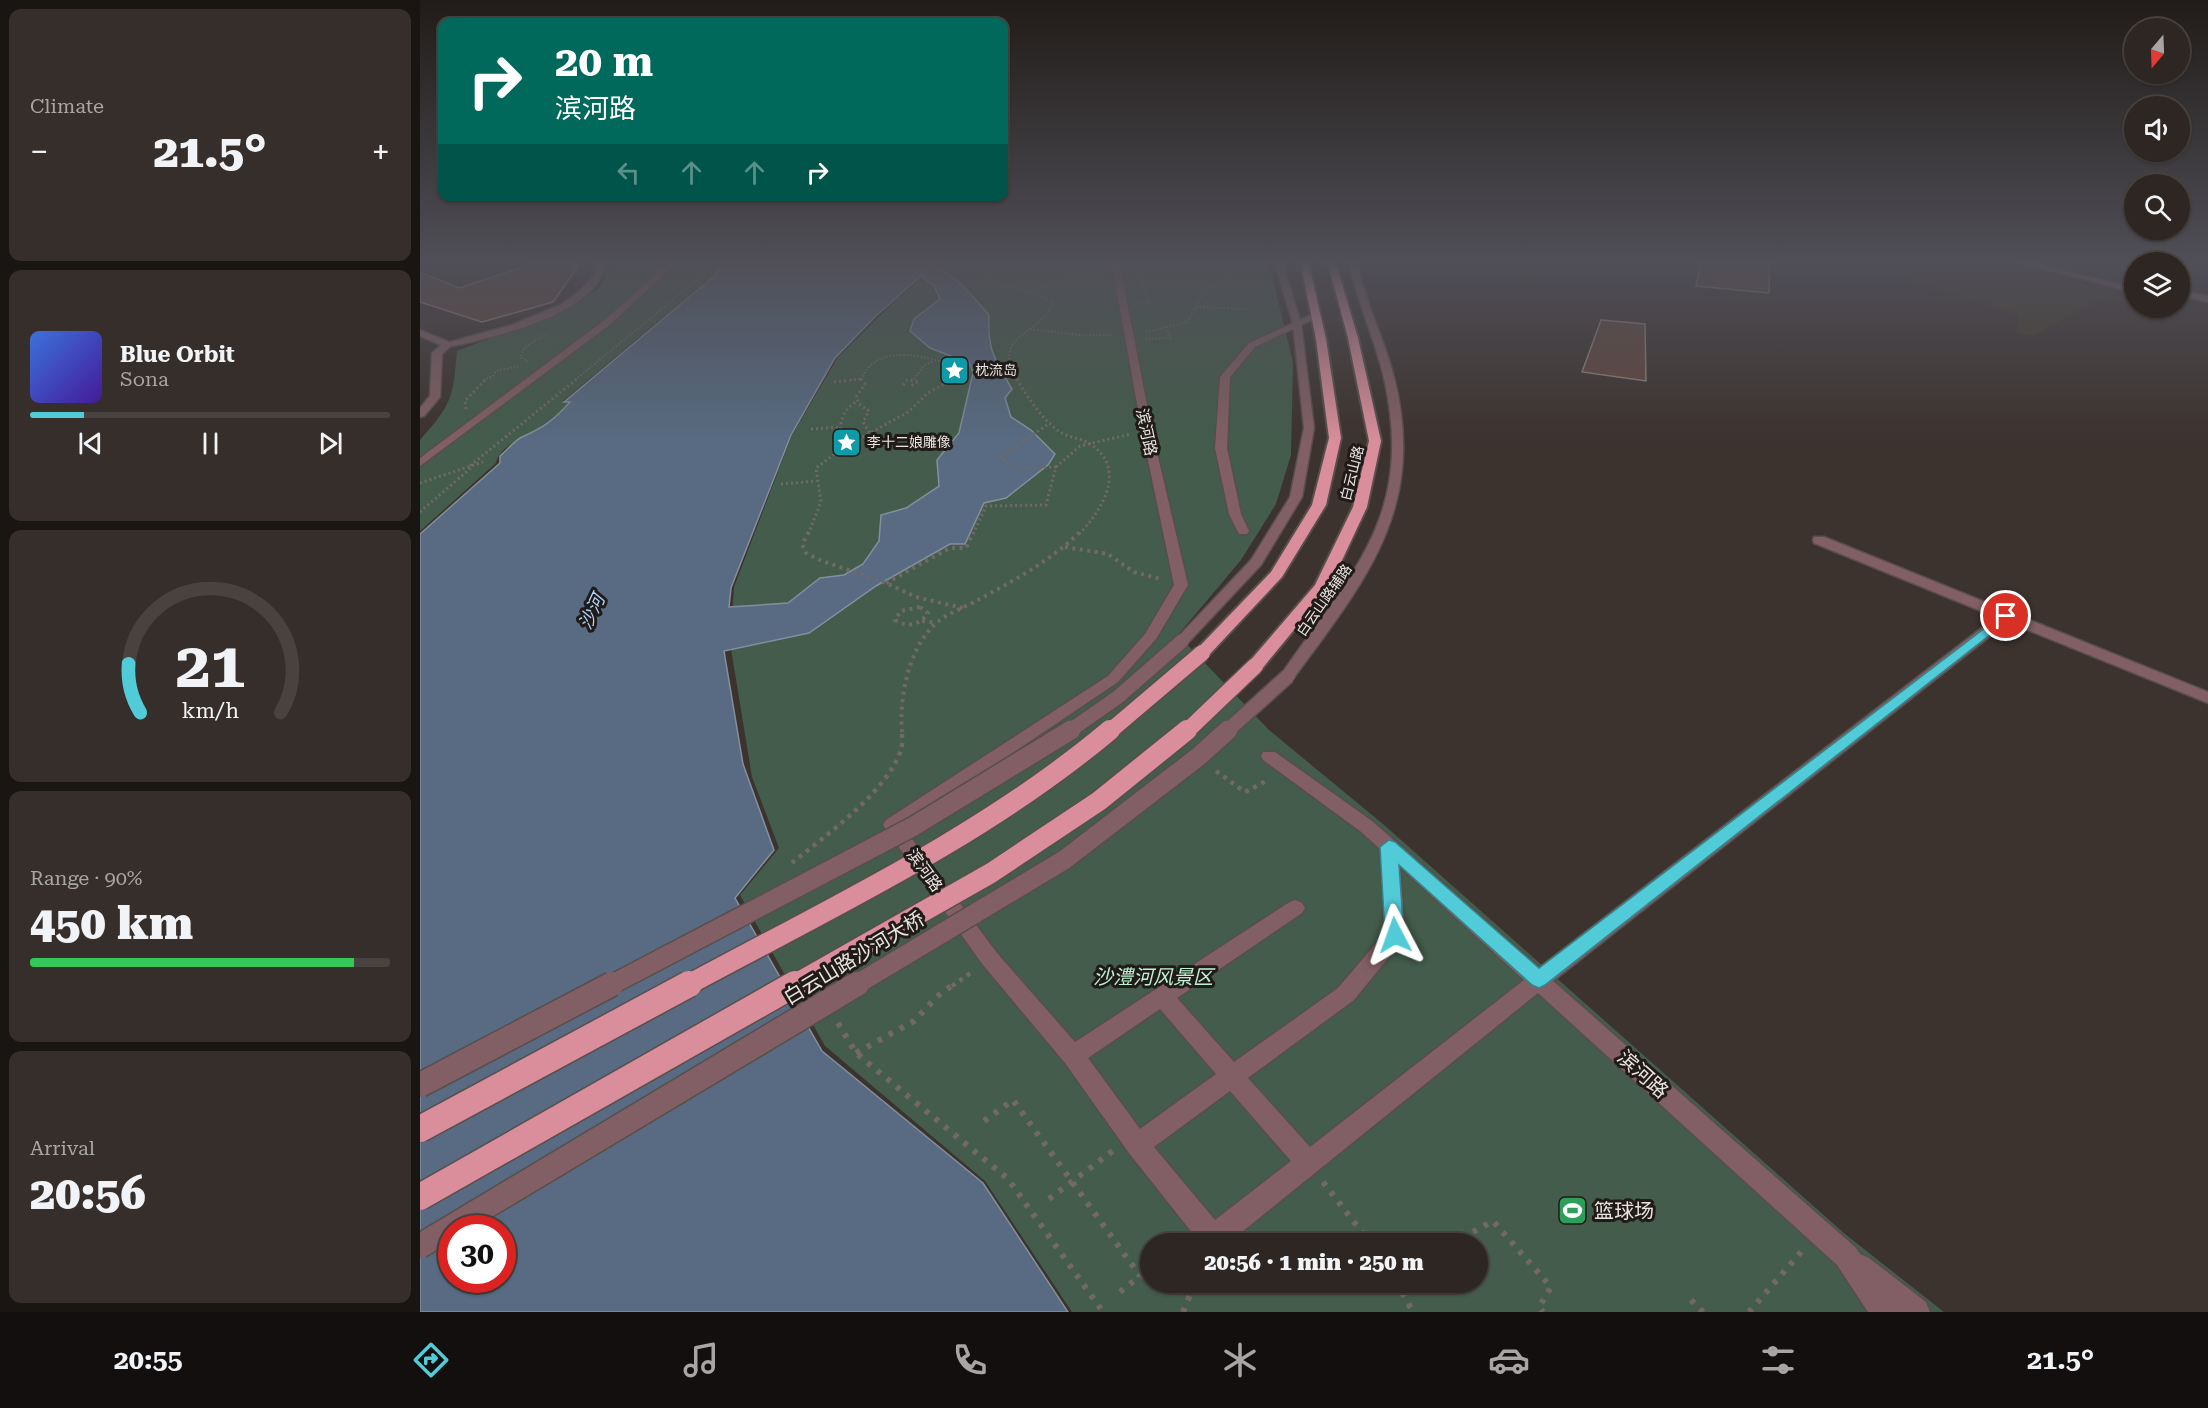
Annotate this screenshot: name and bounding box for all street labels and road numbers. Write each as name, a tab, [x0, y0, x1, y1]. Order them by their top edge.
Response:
street label: 滨河路	[1132, 407, 1161, 458]
street label: 白云山路	[1337, 444, 1367, 502]
street label: 白云山路辅路	[1293, 561, 1355, 639]
street label: 滨河路	[903, 845, 946, 895]
street label: 白云山路沙河大桥	[779, 907, 929, 1009]
street label: 滨河路	[1613, 1045, 1673, 1103]

